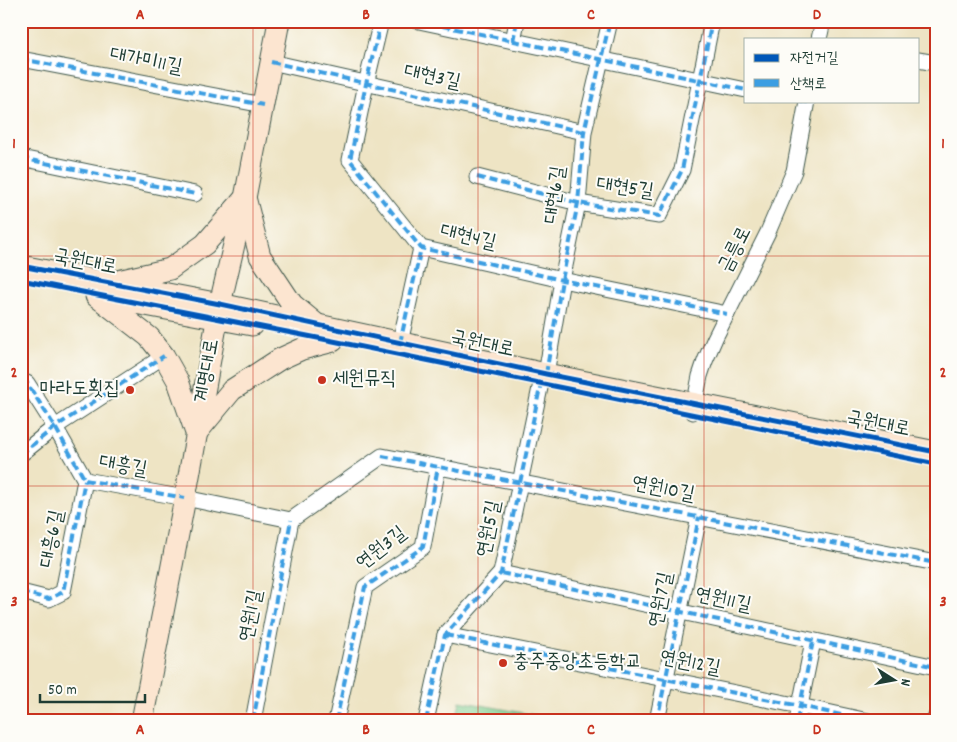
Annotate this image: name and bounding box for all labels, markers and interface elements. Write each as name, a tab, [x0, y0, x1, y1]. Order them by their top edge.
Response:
text: A	[136, 4, 145, 27]
text: B	[362, 4, 370, 27]
text: C	[587, 4, 595, 27]
text: D	[813, 4, 822, 27]
legend	[744, 38, 920, 102]
street label: 대가미11길	[107, 41, 185, 83]
text: 자전거길	[790, 48, 838, 70]
street label: 대현3길	[401, 58, 463, 98]
text: 산책로	[790, 74, 826, 96]
text: 1	[12, 133, 16, 156]
text: 1	[941, 133, 945, 156]
street label: 대현6길	[538, 164, 574, 226]
street label: 대현5길	[595, 171, 655, 207]
street label: 대현4길	[437, 218, 499, 258]
street label: 금릉로	[713, 222, 759, 278]
street label: 국원대로	[51, 243, 119, 283]
street label: 국원대로	[448, 325, 516, 365]
street label: 계명대로	[189, 337, 227, 405]
text: 2	[11, 362, 18, 385]
text: 2	[940, 362, 947, 385]
place label: 세원뮤직	[332, 366, 396, 394]
marker: 세원뮤직	[316, 374, 328, 386]
place label: 마라도횟집	[40, 376, 120, 404]
marker: 마라도횟집	[124, 384, 136, 396]
street label: 국원대로	[844, 405, 912, 445]
street label: 대흥길	[97, 449, 149, 485]
street label: 연원10길	[629, 470, 697, 510]
street label: 연원5길	[471, 498, 509, 560]
street label: 대흥6길	[34, 508, 72, 570]
street label: 연원3길	[351, 520, 413, 578]
street label: 연원7길	[643, 570, 681, 630]
street label: 연원11길	[692, 581, 754, 621]
street label: 연원1길	[233, 587, 271, 645]
text: 3	[10, 591, 18, 614]
text: 3	[939, 591, 947, 614]
street label: 연원12길	[657, 644, 723, 684]
place label: 충주중앙초등학교	[513, 649, 642, 677]
north arrow	[870, 654, 920, 704]
marker: 충주중앙초등학교	[497, 657, 509, 669]
scale bar	[40, 672, 145, 704]
text: N	[894, 677, 915, 687]
text: 50 m	[48, 680, 77, 702]
text: A	[136, 719, 145, 742]
text: B	[362, 719, 370, 742]
text: C	[587, 719, 595, 742]
text: D	[813, 719, 822, 742]

